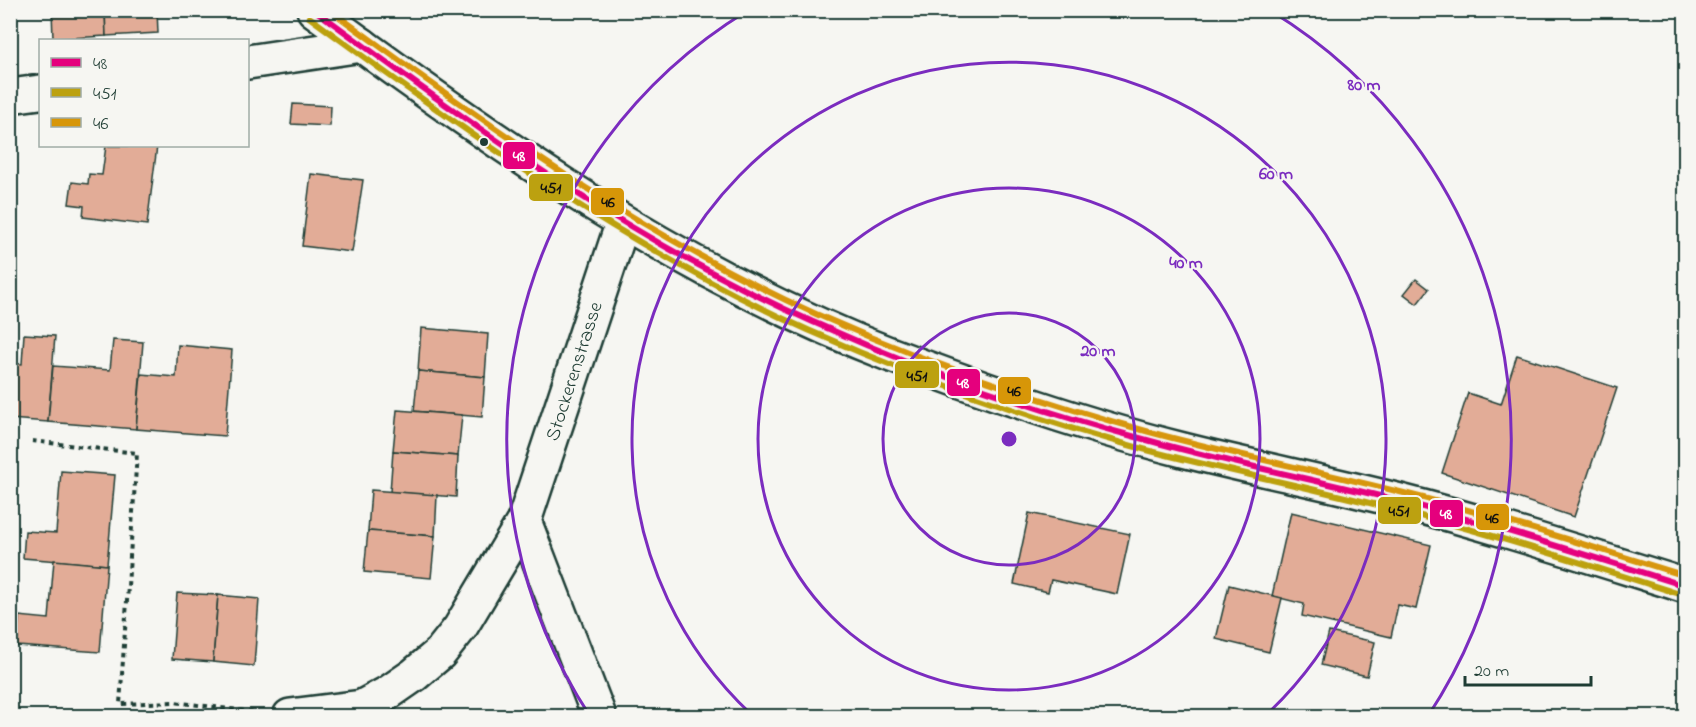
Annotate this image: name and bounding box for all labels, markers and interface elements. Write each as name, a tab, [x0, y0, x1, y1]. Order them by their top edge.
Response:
legend	[39, 39, 249, 147]
text: 48	[93, 52, 107, 78]
text: 80 m	[1347, 73, 1381, 99]
text: 451	[93, 82, 117, 108]
text: 46	[93, 112, 108, 138]
unlabelled marker	[478, 136, 490, 148]
line badge: 48	[502, 141, 536, 170]
text: 48	[512, 145, 525, 169]
text: 60 m	[1259, 162, 1293, 188]
line badge: 451	[528, 173, 574, 202]
text: 451	[540, 177, 562, 201]
line badge: 46	[590, 187, 625, 216]
text: 46	[600, 191, 616, 215]
text: 40 m	[1169, 251, 1203, 277]
street label: Stockerenstrasse	[539, 298, 612, 445]
text: 20 m	[1079, 339, 1116, 365]
line badge: 451	[894, 360, 940, 389]
text: 451	[906, 365, 928, 389]
line badge: 48	[946, 368, 981, 397]
text: 48	[956, 372, 969, 396]
line badge: 46	[997, 376, 1032, 405]
text: 46	[1006, 380, 1022, 404]
centre of rings	[999, 429, 1019, 449]
line badge: 451	[1377, 496, 1422, 525]
line badge: 48	[1429, 499, 1464, 528]
text: 451	[1388, 500, 1410, 524]
text: 48	[1439, 503, 1452, 527]
line badge: 46	[1475, 503, 1510, 531]
text: 46	[1484, 507, 1500, 531]
scale bar	[1465, 649, 1591, 687]
text: 20 m	[1474, 659, 1509, 685]

